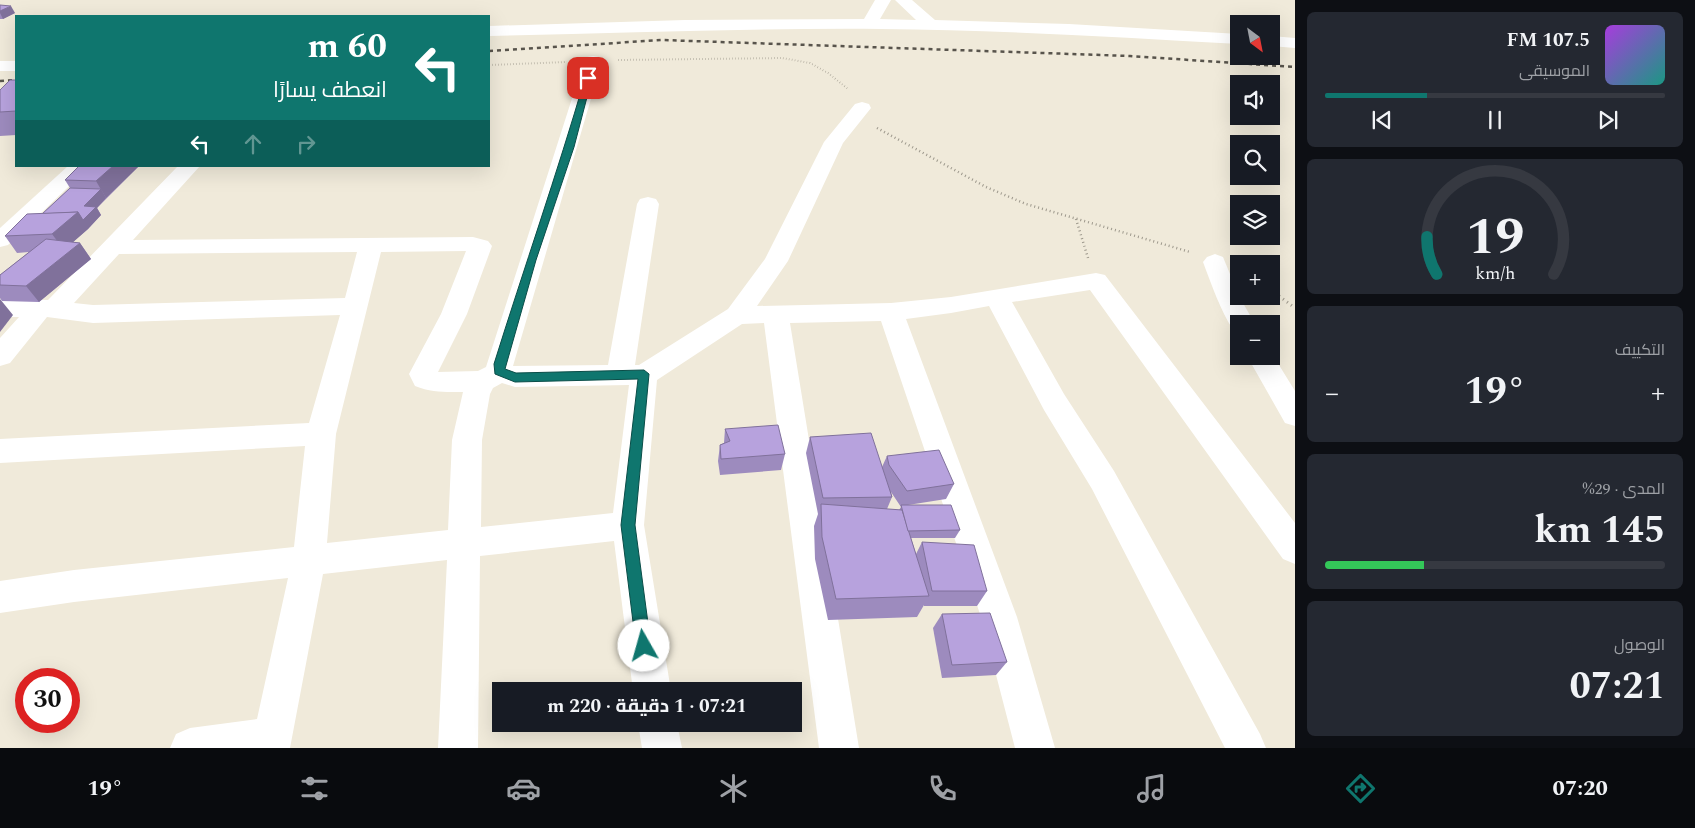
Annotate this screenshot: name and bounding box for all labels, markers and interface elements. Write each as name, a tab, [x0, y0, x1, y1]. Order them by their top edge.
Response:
north arrow	[1230, 15, 1280, 65]
map controls	[1230, 15, 1280, 365]
text: 60 m	[307, 20, 387, 73]
text: 107.5 FM	[1507, 26, 1590, 55]
icon: left	[405, 35, 470, 100]
pin	[567, 57, 609, 99]
text: الموسيقى	[1519, 59, 1590, 83]
icon: arrive	[574, 64, 602, 92]
text: انعطف يسارًا	[273, 74, 387, 107]
button: sound	[1230, 75, 1280, 125]
icon: previous	[1368, 106, 1396, 134]
icon: pause	[1481, 106, 1509, 134]
icon: next	[1594, 106, 1622, 134]
icon: left	[186, 130, 214, 158]
icon: ahead	[239, 130, 267, 158]
icon: right	[292, 130, 320, 158]
button: search	[1230, 135, 1280, 185]
button: layers	[1230, 195, 1280, 245]
text: 19	[1466, 198, 1524, 277]
button: +	[1230, 255, 1280, 305]
text: km/h	[1475, 260, 1515, 287]
button: −	[1230, 315, 1280, 365]
text: التكييف	[1615, 338, 1665, 362]
text: 19°	[1464, 363, 1526, 421]
text: −	[1325, 372, 1339, 415]
text: +	[1651, 372, 1665, 415]
text: المدى · 29%	[1583, 477, 1665, 501]
text: 145 km	[1534, 502, 1665, 560]
position arrow	[617, 619, 669, 671]
text: الوصول	[1614, 633, 1665, 657]
text: 07:21	[1570, 658, 1665, 716]
speed limit sign: 30	[15, 668, 80, 733]
text: 07:21 · 1 دقيقة · 220 m	[547, 692, 747, 721]
icon: filters	[297, 771, 332, 806]
icon: car	[506, 771, 541, 806]
icon: climate	[716, 771, 751, 806]
icon: phone	[925, 771, 960, 806]
icon: music	[1134, 771, 1169, 806]
icon: directions	[1343, 771, 1378, 806]
text: 19°	[87, 772, 123, 805]
text: 07:20	[1553, 772, 1608, 805]

